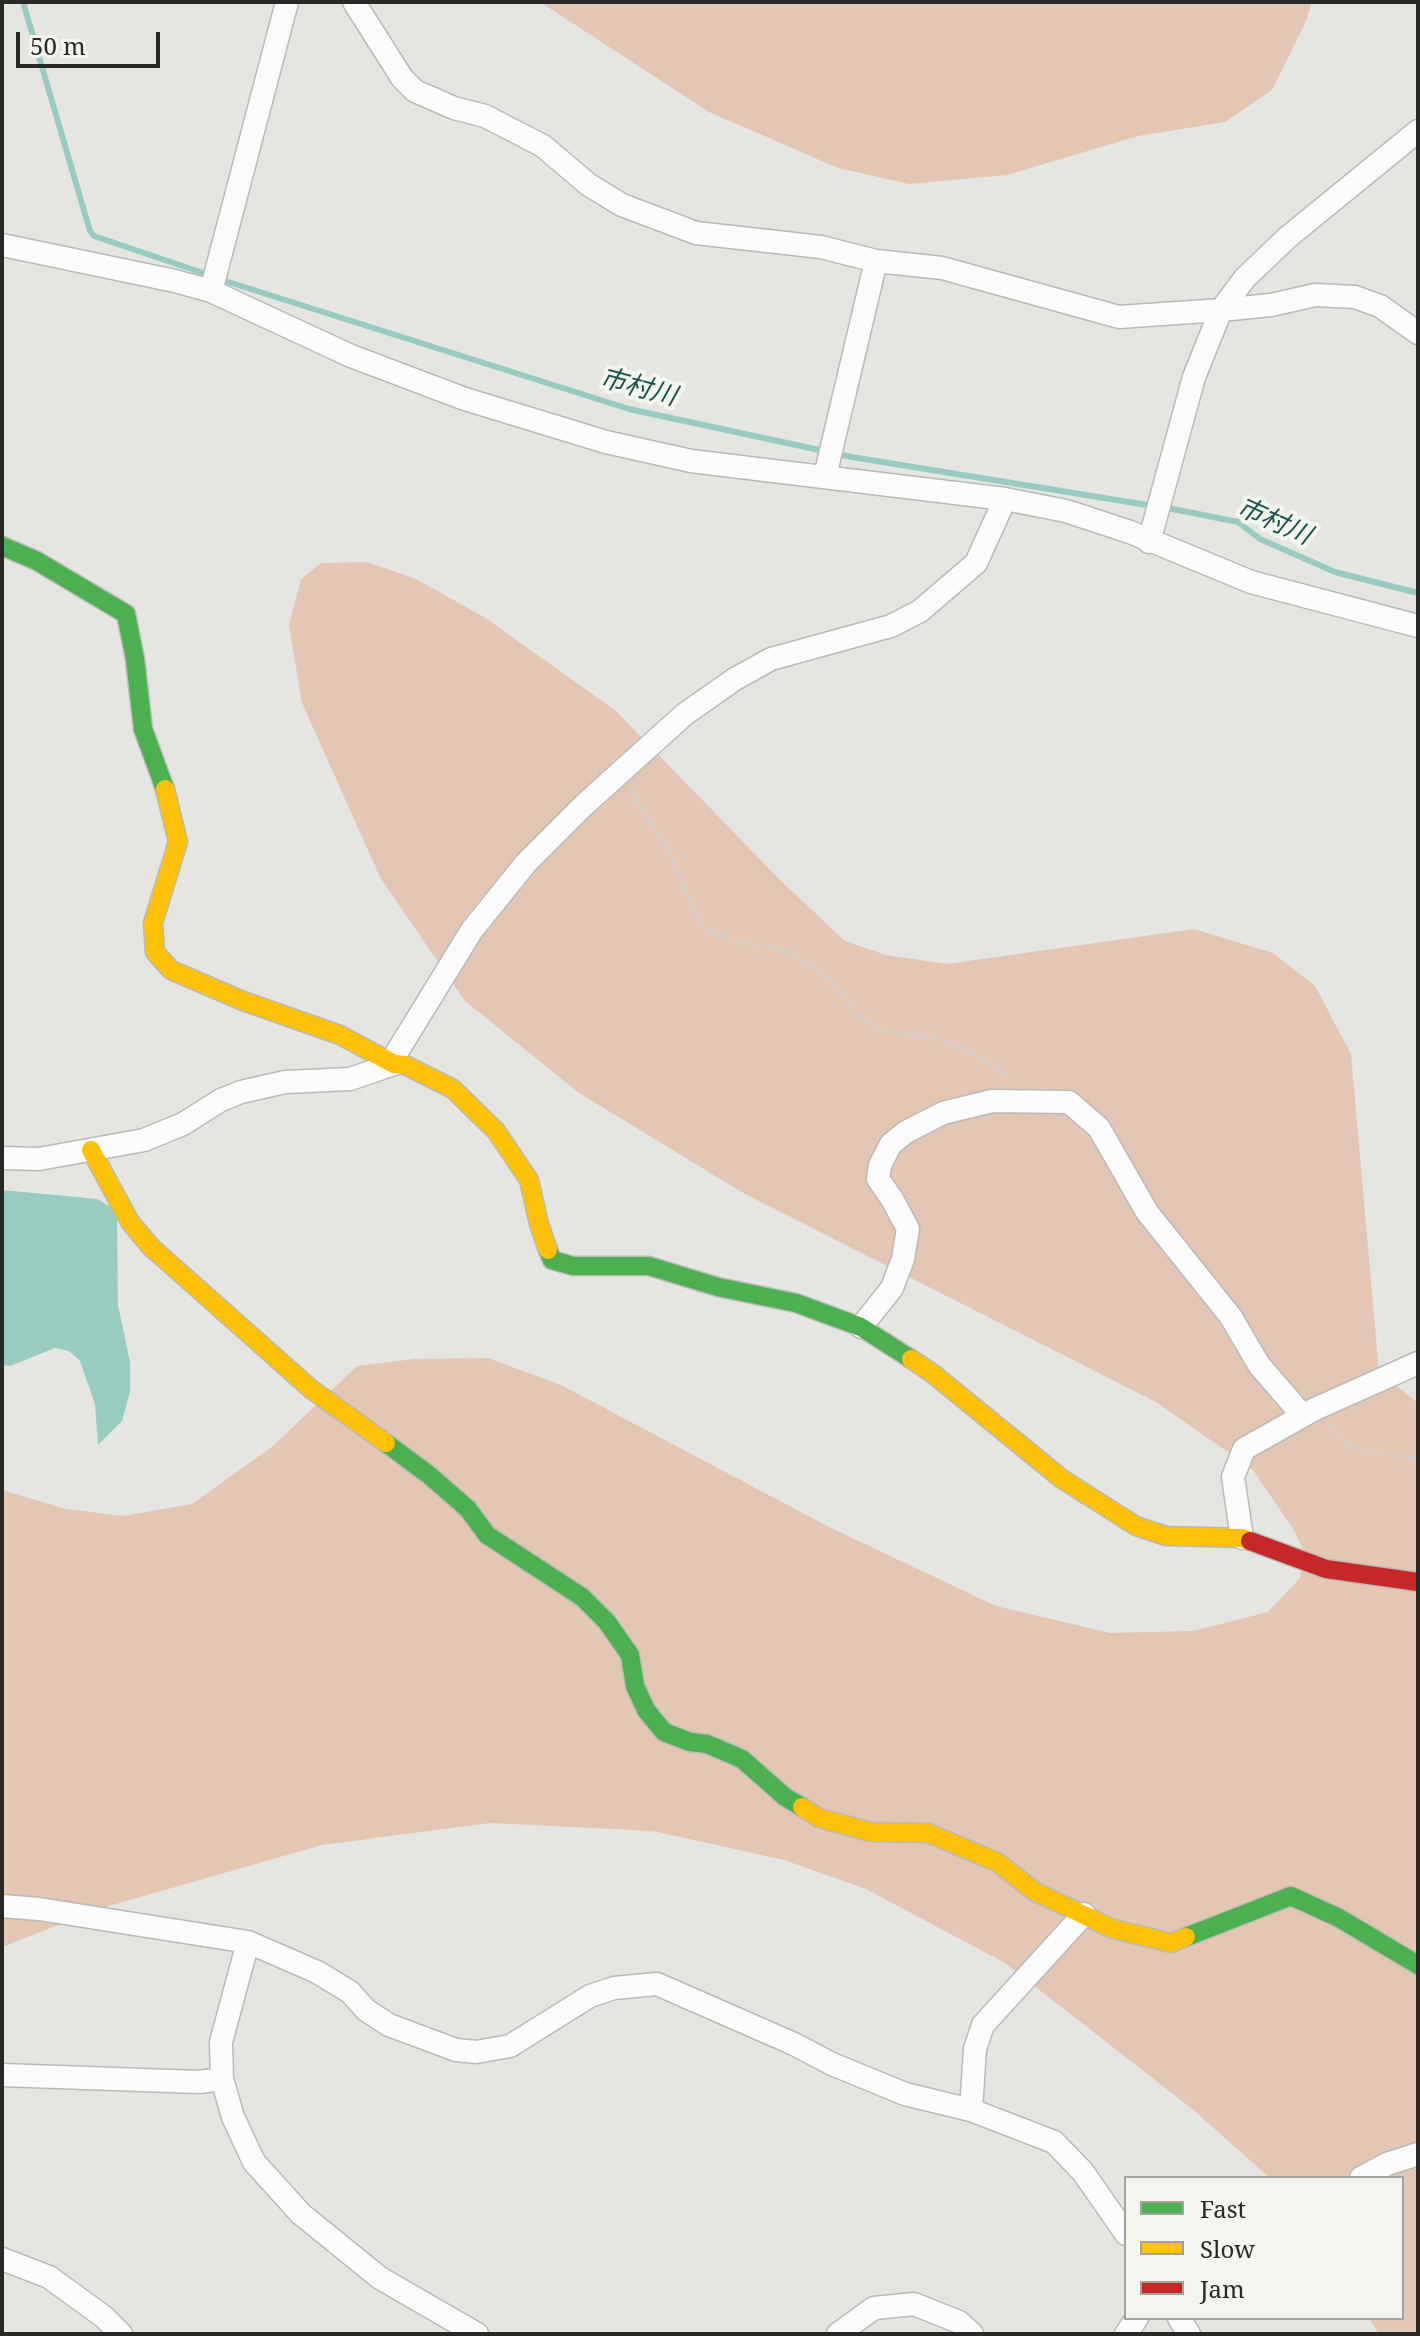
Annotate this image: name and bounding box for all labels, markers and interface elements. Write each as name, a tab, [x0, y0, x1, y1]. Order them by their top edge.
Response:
scale bar	[20, 16, 164, 66]
text: 50 m	[30, 29, 86, 62]
water label: 市村川	[596, 363, 680, 413]
water label: 市村川	[1232, 492, 1316, 552]
legend	[1124, 2176, 1404, 2320]
text: Fast	[1200, 2192, 1246, 2225]
text: Slow	[1200, 2232, 1255, 2265]
text: Jam	[1200, 2272, 1245, 2305]

